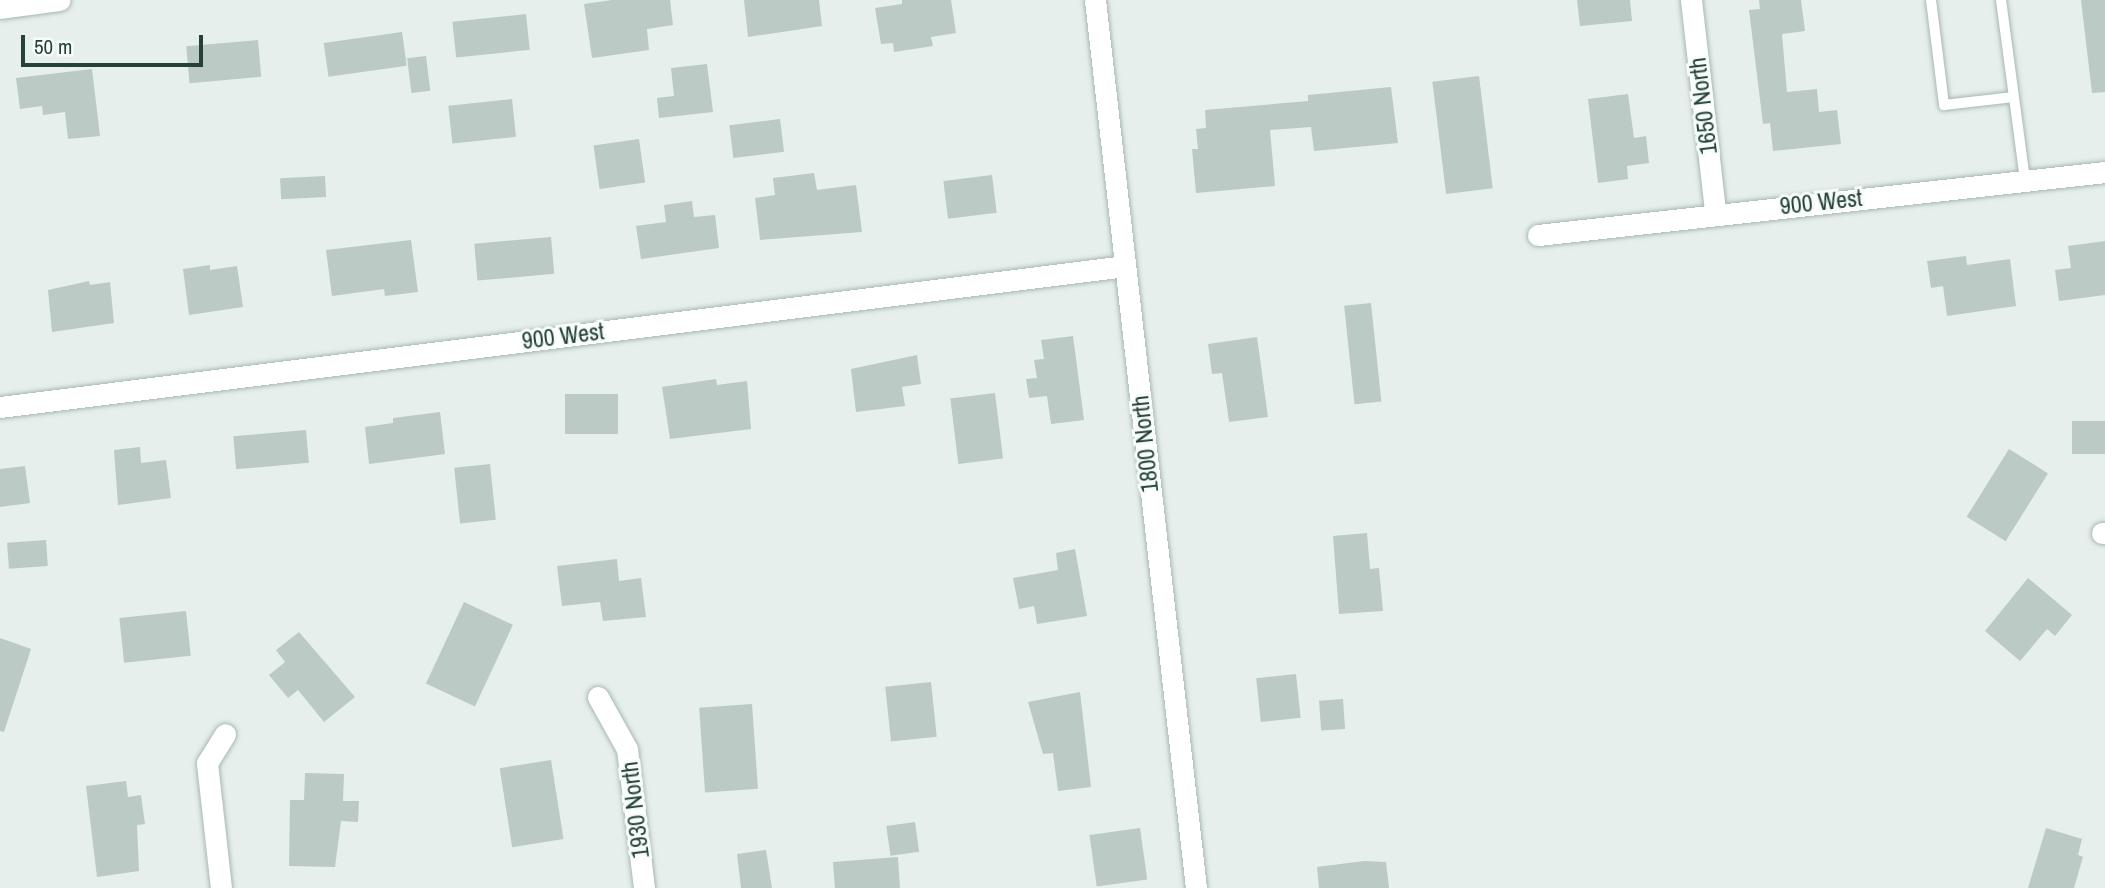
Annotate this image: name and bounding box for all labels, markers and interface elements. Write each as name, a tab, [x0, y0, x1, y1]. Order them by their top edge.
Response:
scale bar	[24, 21, 206, 65]
text: 50 m	[34, 32, 72, 61]
street label: 1650 North	[1683, 56, 1723, 156]
street label: 900 West	[1778, 183, 1864, 221]
street label: 900 West	[520, 317, 606, 355]
street label: 1800 North	[1126, 394, 1164, 494]
street label: 1930 North	[615, 760, 655, 860]

